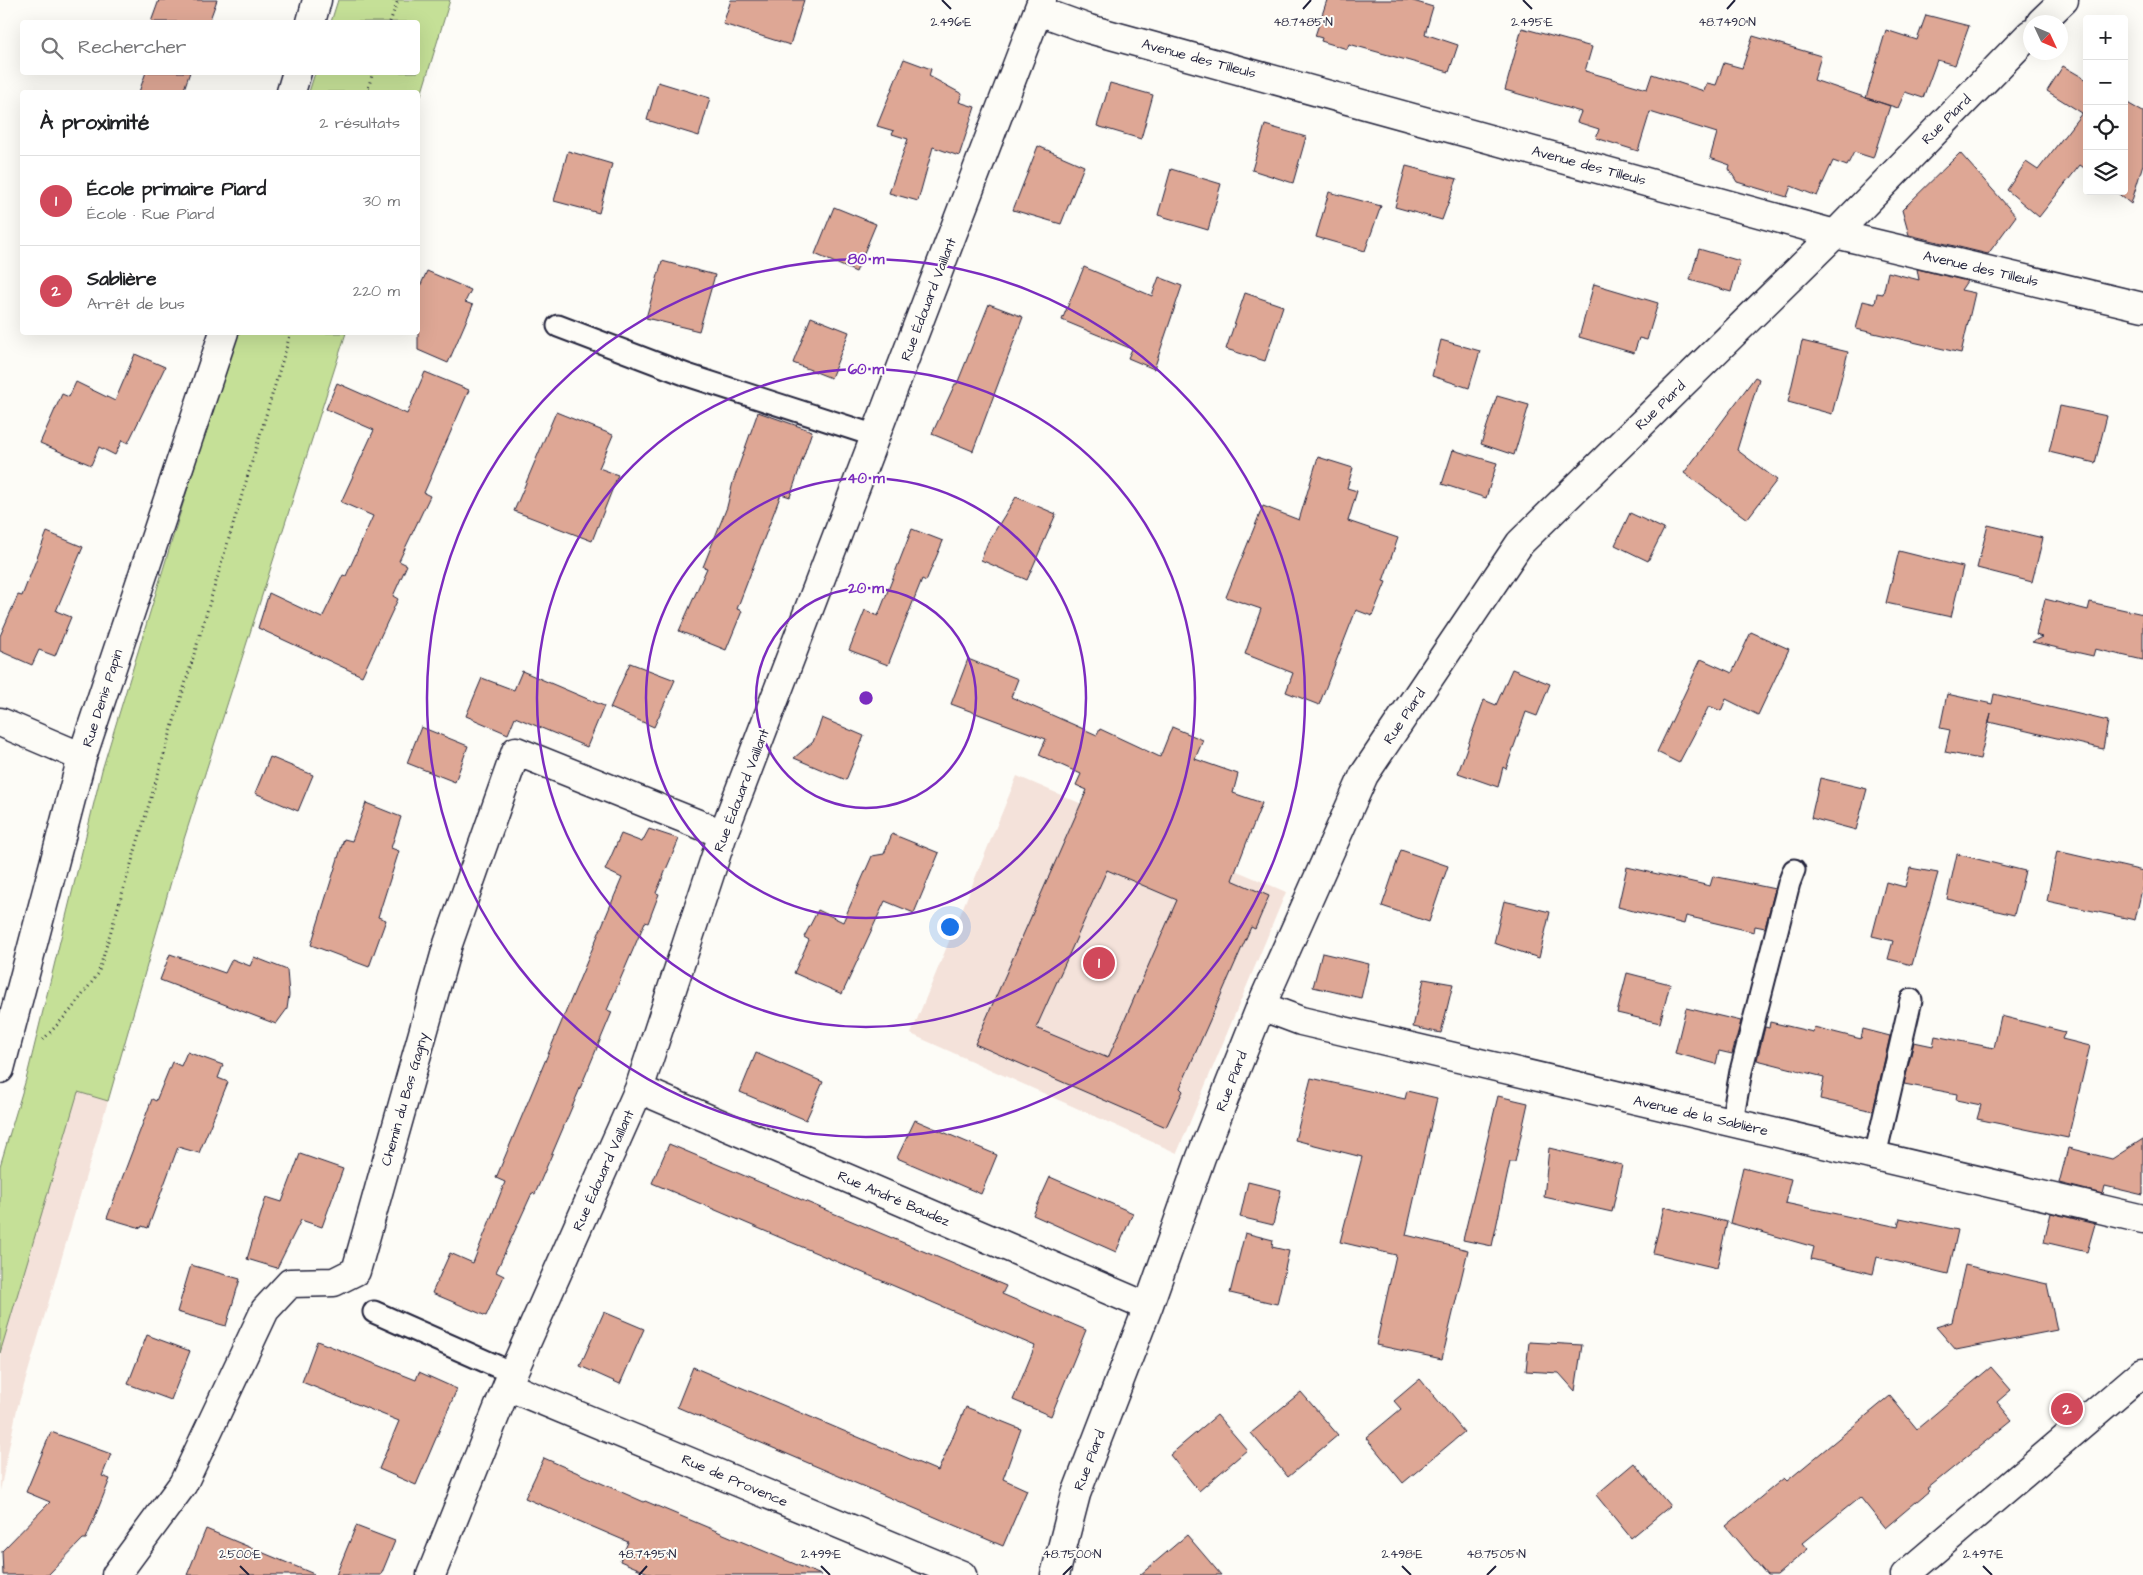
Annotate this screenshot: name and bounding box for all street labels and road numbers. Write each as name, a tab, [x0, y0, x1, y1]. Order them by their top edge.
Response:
street label: Avenue des Tilleuls	[1139, 34, 1258, 84]
street label: Rue Piard	[1917, 90, 1976, 149]
street label: Avenue des Tilleuls	[1529, 141, 1648, 191]
street label: Rue Édouard Vaillant	[896, 235, 962, 364]
street label: Avenue des Tilleuls	[1921, 246, 2040, 292]
street label: Rue Piard	[1631, 377, 1690, 435]
street label: Rue Denis Papin	[78, 647, 128, 750]
street label: Rue Piard	[1379, 685, 1431, 748]
street label: Rue Édouard Vaillant	[709, 726, 775, 855]
street label: Chemin du Bas Gagny	[376, 1030, 434, 1169]
street label: Rue Piard	[1211, 1048, 1253, 1115]
street label: Avenue de la Sablière	[1632, 1091, 1770, 1141]
street label: Rue Édouard Vaillant	[568, 1106, 640, 1234]
street label: Rue André Baudez	[834, 1166, 953, 1232]
street label: Rue Piard	[1069, 1427, 1111, 1494]
street label: Rue de Provence	[678, 1450, 791, 1512]

